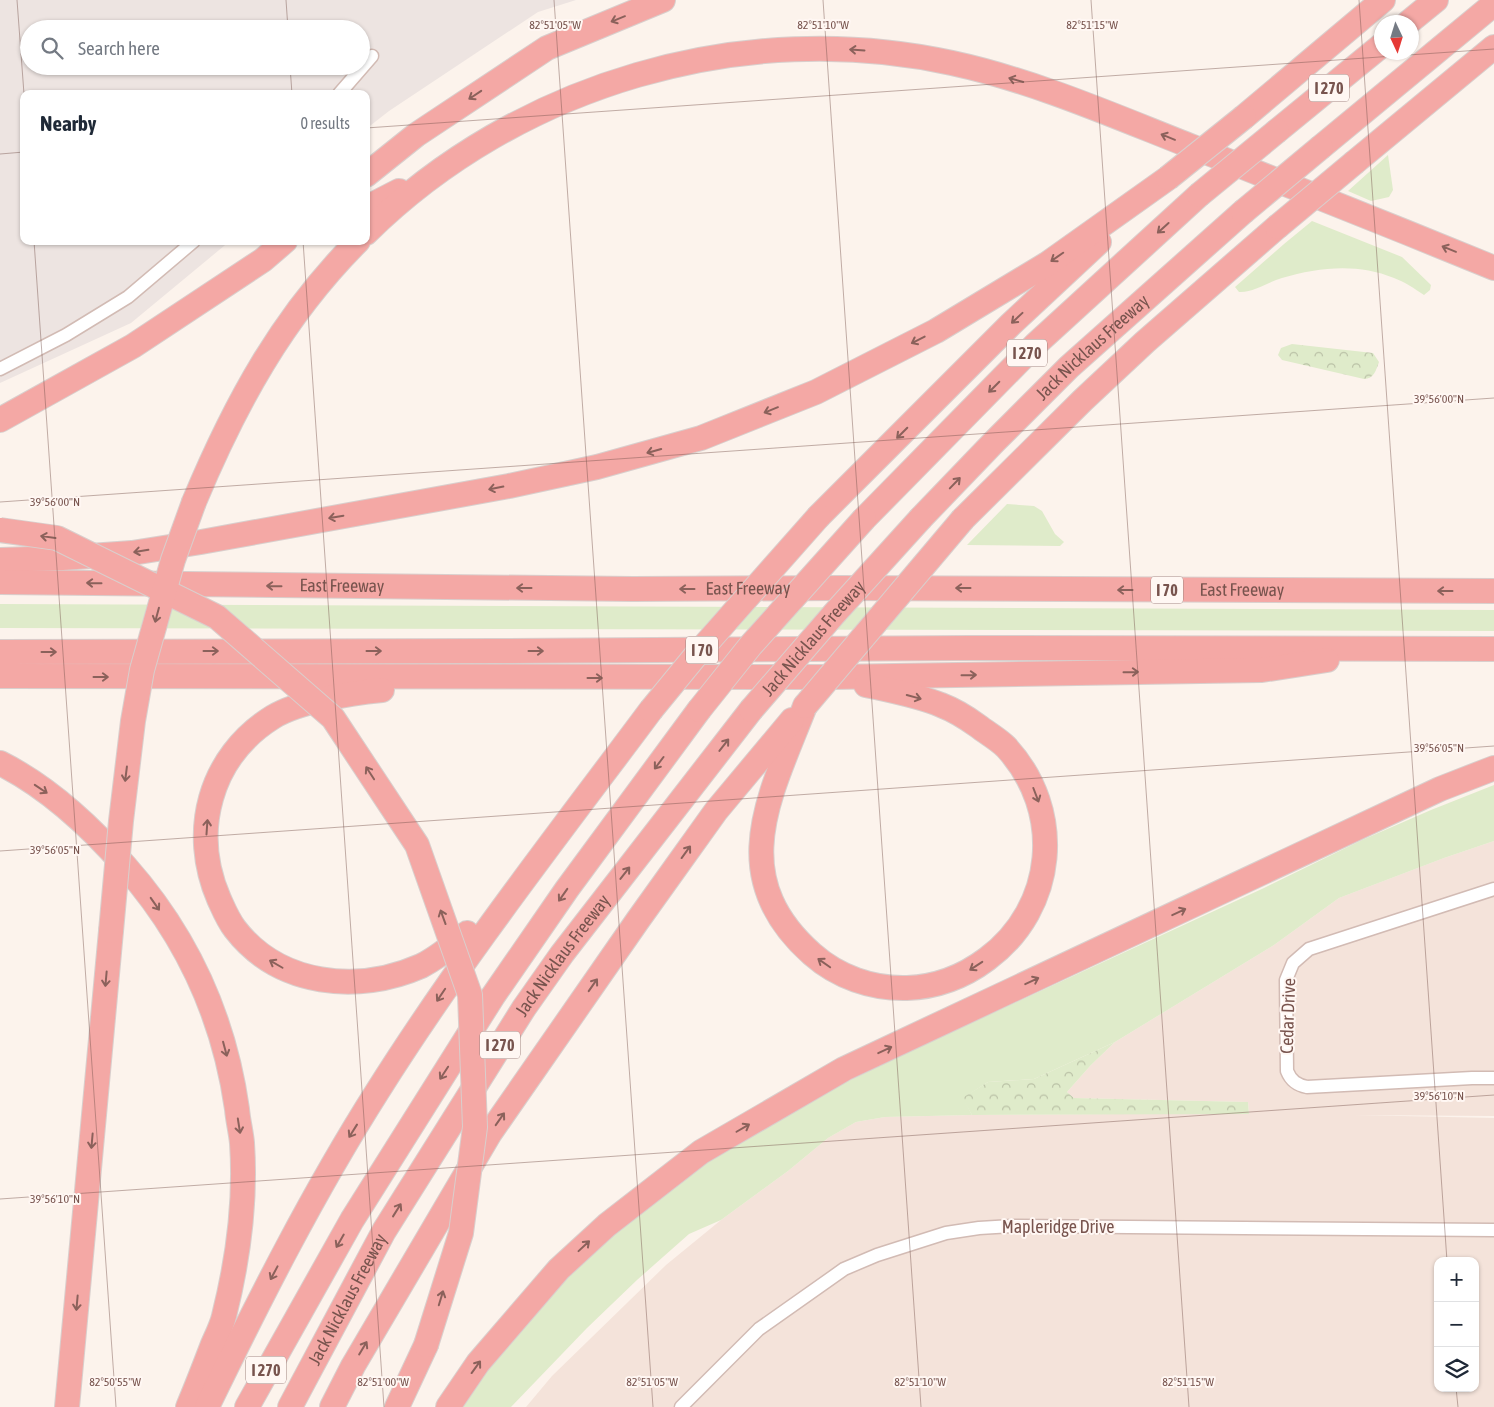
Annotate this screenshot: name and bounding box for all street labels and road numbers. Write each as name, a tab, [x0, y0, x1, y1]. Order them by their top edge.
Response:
road number: I 270	[1309, 75, 1349, 102]
street label: Jack Nicklaus Freeway	[1031, 290, 1153, 404]
road number: I 270	[1007, 339, 1047, 366]
street label: East Freeway	[299, 574, 384, 596]
street label: Jack Nicklaus Freeway	[757, 576, 869, 700]
road number: I 70	[1151, 576, 1183, 604]
street label: East Freeway	[706, 577, 790, 599]
street label: East Freeway	[1200, 579, 1284, 600]
road number: I 70	[686, 636, 718, 664]
street label: Jack Nicklaus Freeway	[511, 890, 614, 1020]
street label: Cedar Drive	[1276, 978, 1299, 1054]
road number: I 270	[480, 1032, 520, 1058]
street label: Mapleridge Drive	[1002, 1216, 1114, 1237]
street label: Jack Nicklaus Freeway	[303, 1230, 391, 1368]
road number: I 270	[246, 1356, 286, 1384]

